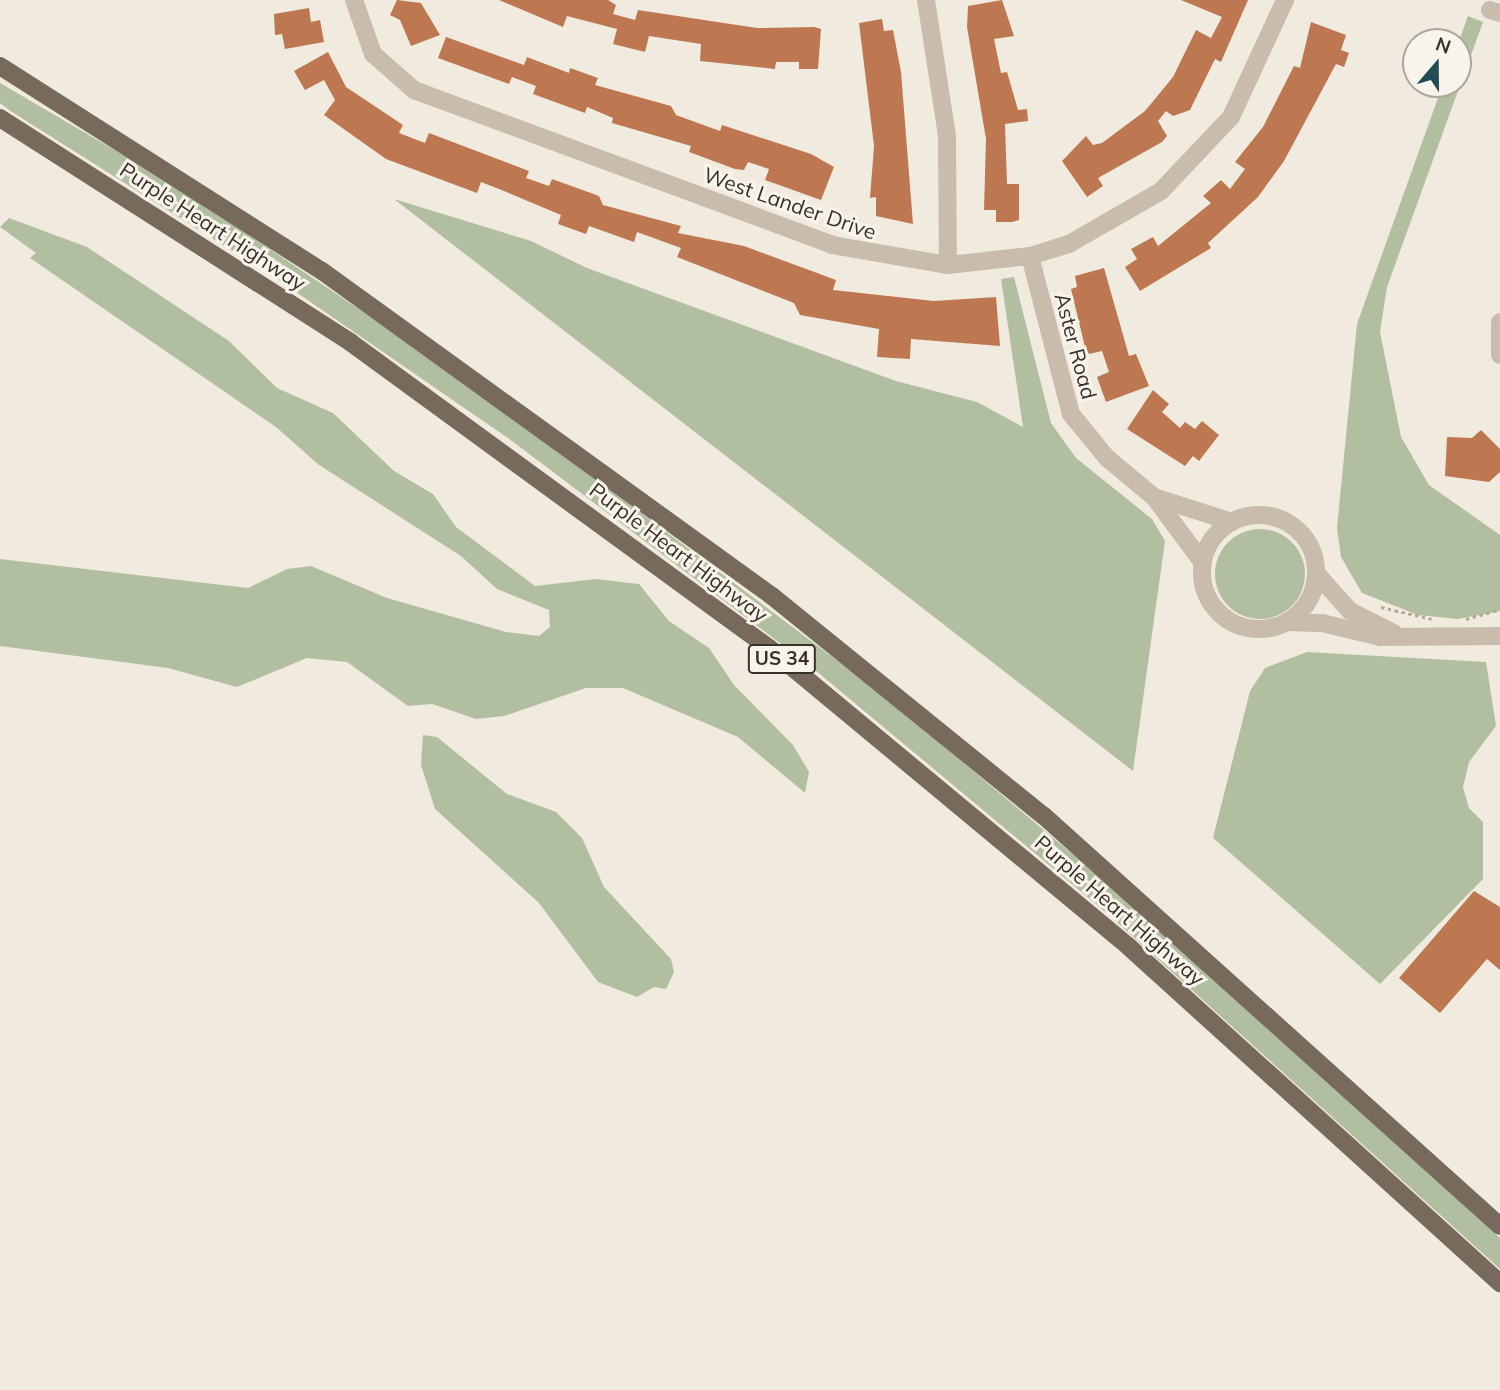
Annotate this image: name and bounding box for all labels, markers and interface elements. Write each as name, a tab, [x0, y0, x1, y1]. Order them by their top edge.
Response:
north arrow	[1402, 28, 1472, 98]
text: N	[1433, 31, 1454, 59]
street label: Purple Heart Highway	[115, 156, 311, 296]
street label: West Lander Drive	[700, 162, 880, 244]
street label: Aster Road	[1050, 290, 1102, 402]
street label: Purple Heart Highway	[585, 477, 773, 627]
road number: US 34	[747, 644, 817, 674]
street label: Purple Heart Highway	[1030, 829, 1210, 991]

